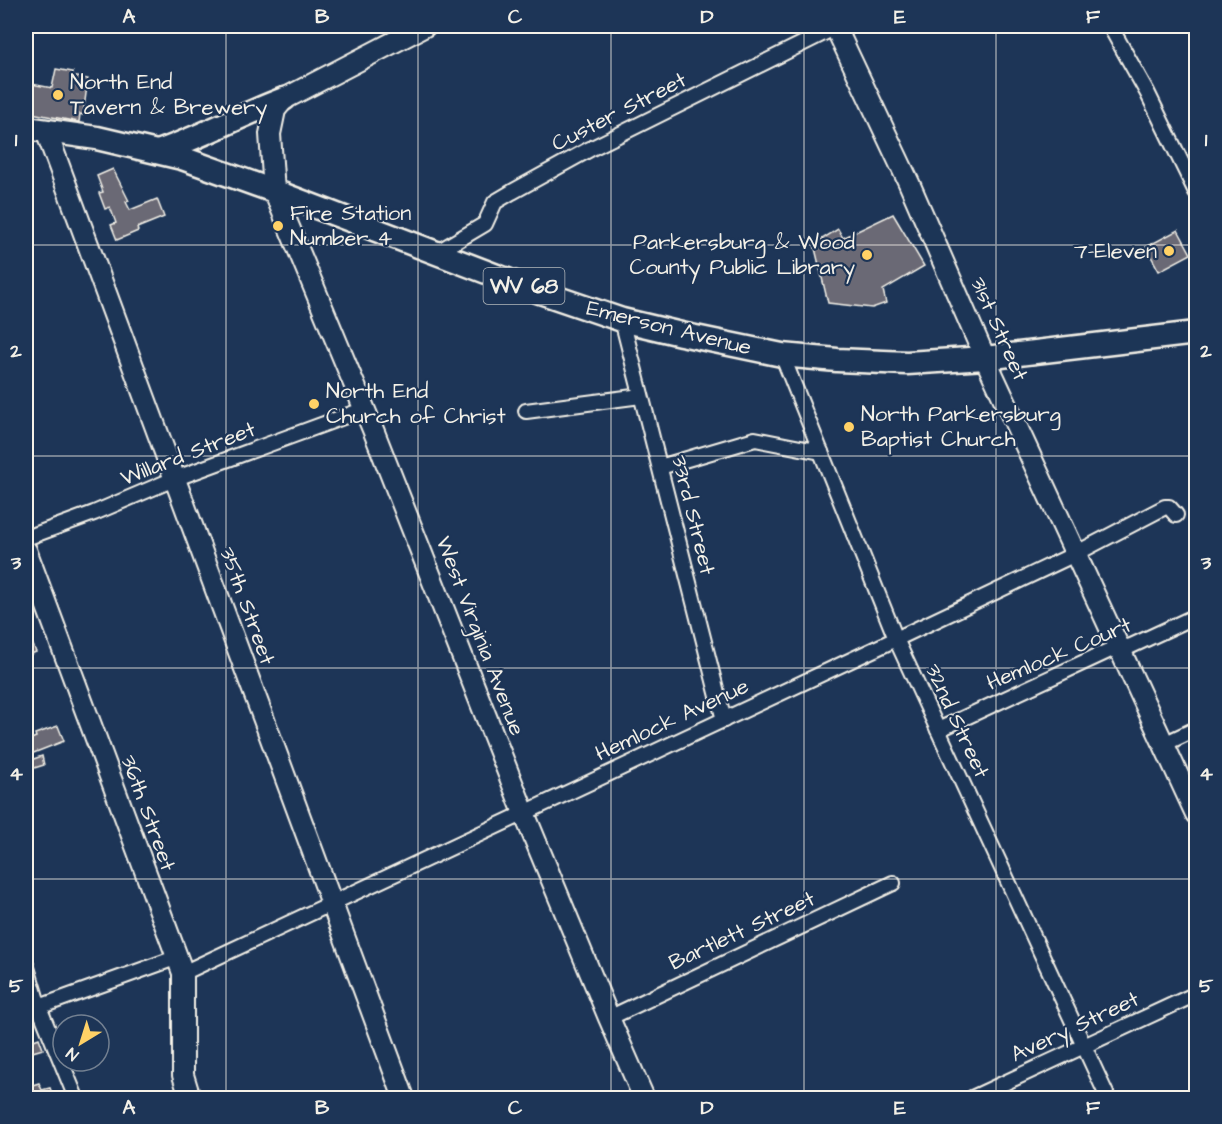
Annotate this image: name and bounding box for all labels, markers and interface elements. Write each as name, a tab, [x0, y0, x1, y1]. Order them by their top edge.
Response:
text: A	[123, 3, 136, 31]
text: B	[315, 3, 330, 31]
text: C	[508, 3, 523, 31]
text: D	[701, 3, 714, 31]
text: E	[894, 3, 906, 31]
text: F	[1086, 3, 1101, 31]
street label: Custer Street	[546, 65, 692, 159]
place label: North End Tavern & Brewery	[70, 67, 267, 124]
marker: North End Tavern & Brewery	[51, 88, 65, 102]
text: 1	[15, 126, 18, 154]
text: 1	[1205, 126, 1208, 154]
place label: Fire Station Number 4	[290, 198, 411, 254]
marker: Fire Station Number 4	[271, 219, 285, 233]
place label: Parkersburg & Wood County Public Library	[630, 227, 855, 284]
place label: 7-Eleven	[1074, 236, 1157, 267]
marker: 7-Eleven	[1162, 244, 1176, 258]
marker: Parkersburg & Wood County Public Library	[860, 248, 874, 262]
road number: WV 68	[484, 268, 564, 304]
street label: 31st Street	[962, 272, 1036, 386]
street label: Emerson Avenue	[583, 293, 755, 363]
text: 2	[9, 337, 22, 365]
text: 2	[1199, 337, 1212, 365]
place label: North End Church of Christ	[326, 376, 506, 432]
marker: North End Church of Christ	[307, 397, 321, 411]
place label: North Parkersburg Baptist Church	[861, 399, 1061, 455]
street label: Willard Street	[116, 414, 260, 494]
marker: North Parkersburg Baptist Church	[842, 420, 856, 434]
street label: 33rd Street	[663, 452, 723, 578]
street label: West Virginia Avenue	[427, 532, 532, 741]
street label: 35th Street	[211, 543, 283, 669]
text: 3	[10, 549, 22, 577]
text: 3	[1200, 549, 1212, 577]
street label: Hemlock Court	[982, 609, 1136, 698]
street label: 32nd Street	[917, 659, 997, 783]
street label: Hemlock Avenue	[590, 671, 754, 769]
street label: 36th Street	[113, 751, 183, 875]
text: 4	[9, 760, 23, 788]
text: 4	[1199, 760, 1213, 788]
street label: Bartlett Street	[664, 884, 820, 978]
text: 5	[9, 972, 24, 1000]
text: 5	[1199, 972, 1214, 1000]
street label: Avery Street	[1006, 984, 1145, 1071]
north arrow	[51, 1013, 111, 1073]
text: N	[62, 1042, 83, 1066]
text: A	[123, 1094, 136, 1122]
text: B	[315, 1094, 330, 1122]
text: C	[508, 1094, 523, 1122]
text: D	[701, 1094, 714, 1122]
text: E	[894, 1094, 906, 1122]
text: F	[1086, 1094, 1101, 1122]

